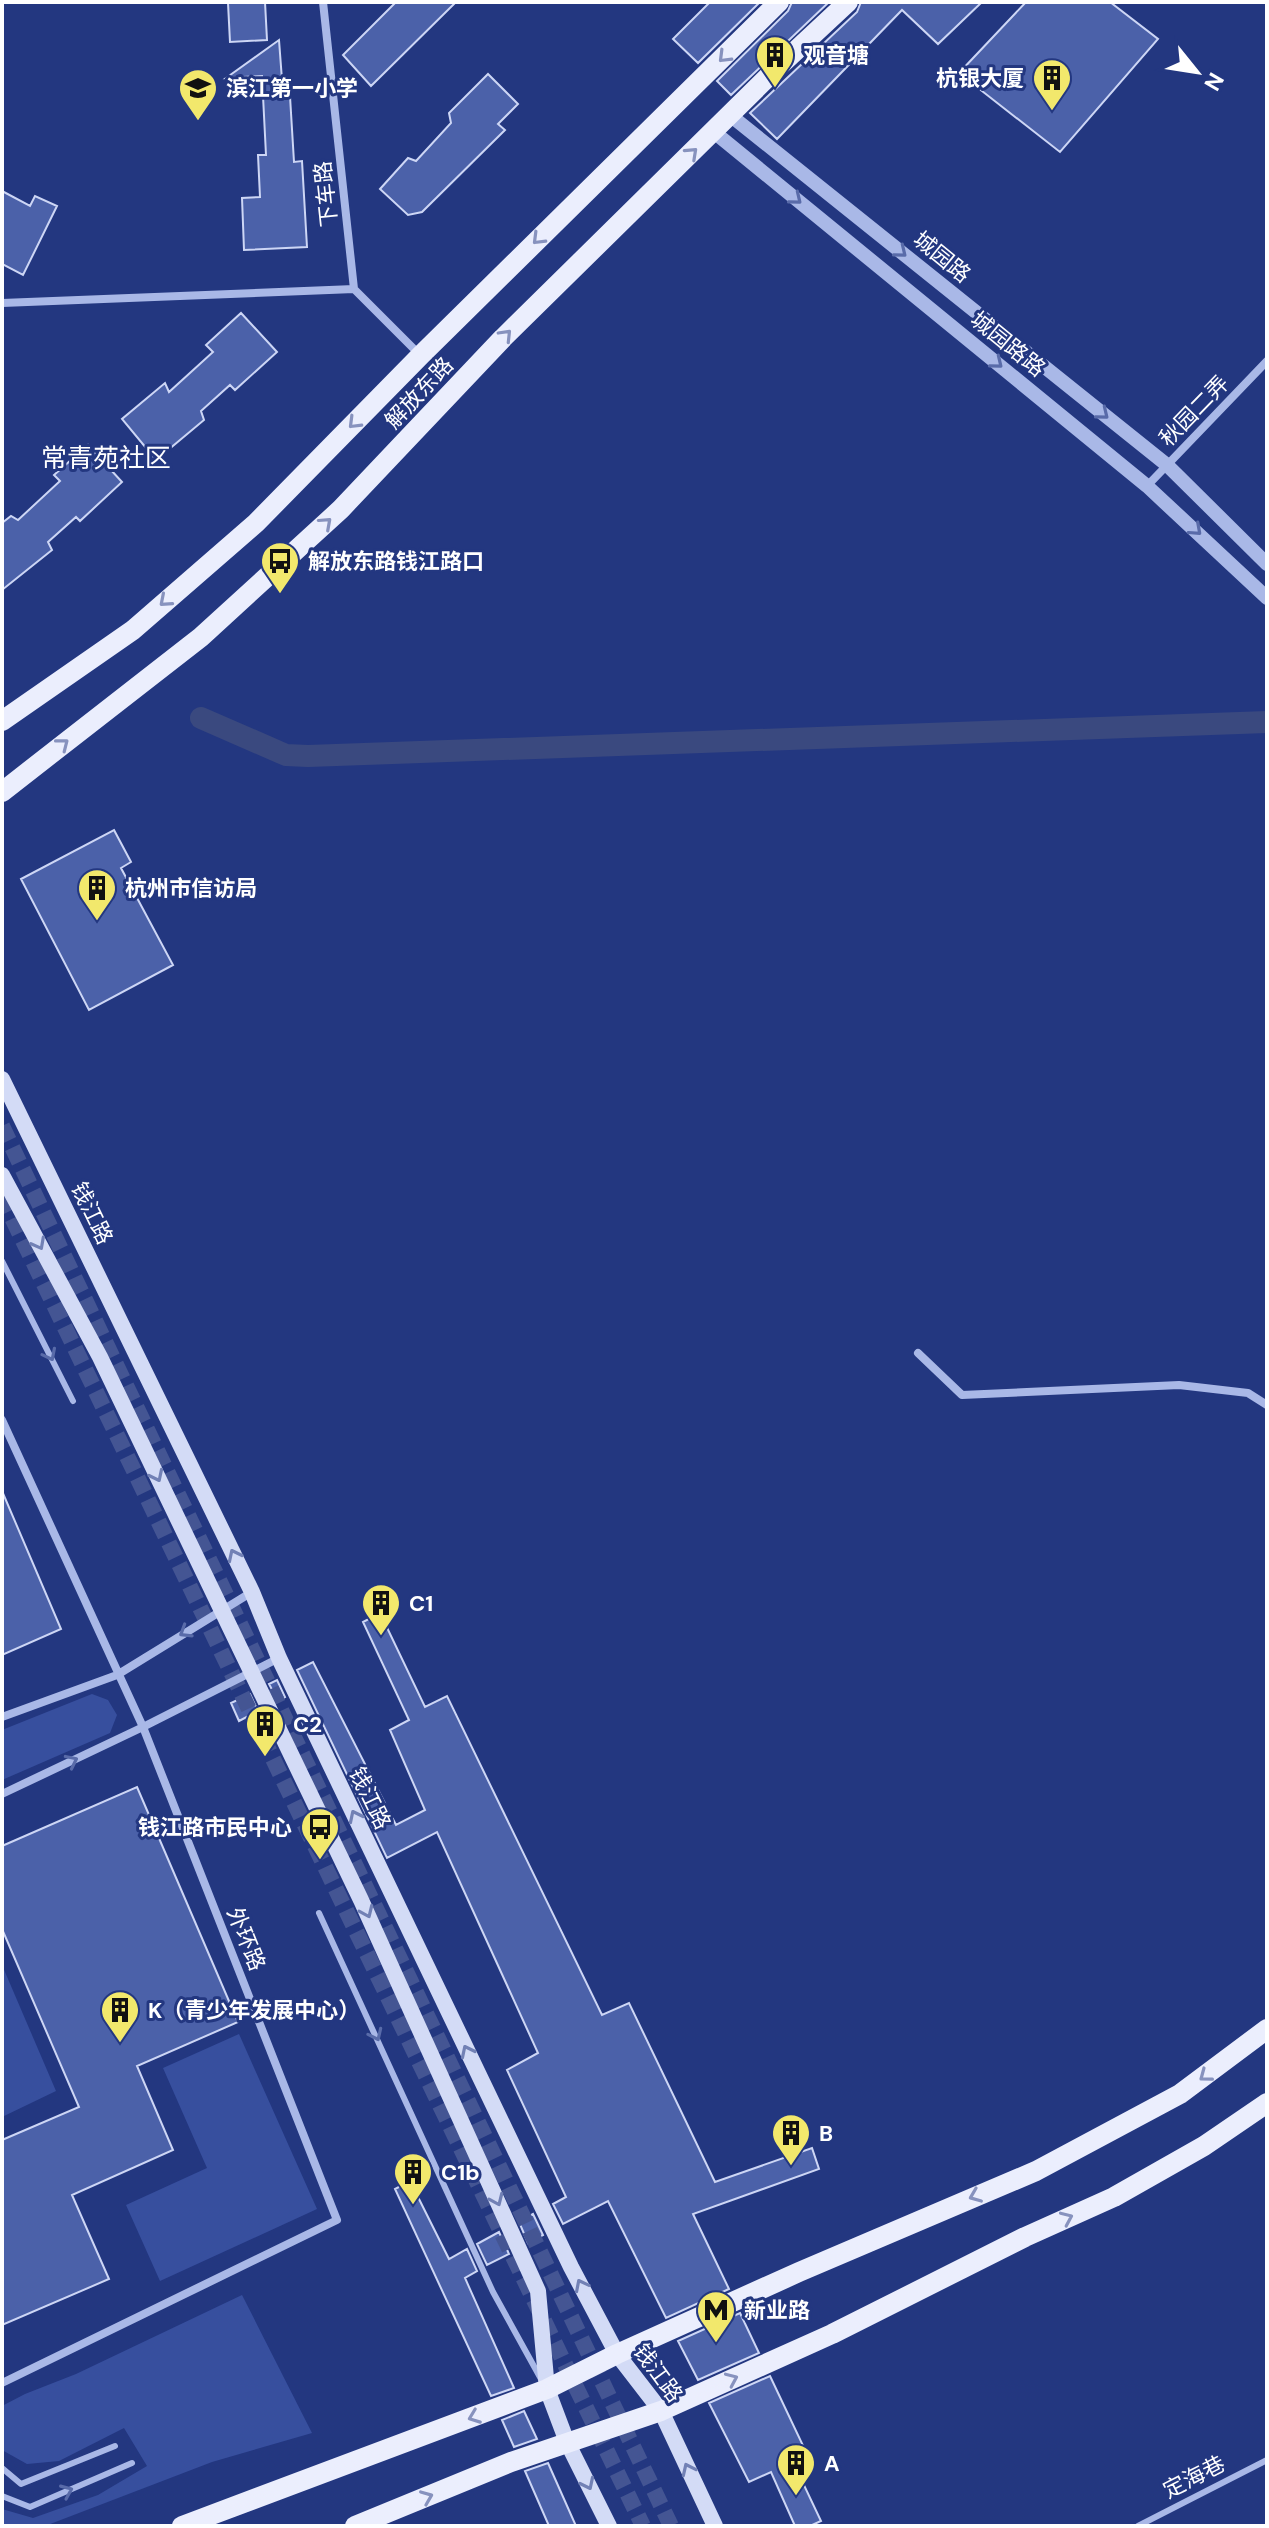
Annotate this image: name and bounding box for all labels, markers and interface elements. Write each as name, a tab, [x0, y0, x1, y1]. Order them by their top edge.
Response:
north arrow	[1157, 32, 1237, 112]
building icon: 观音塘	[754, 34, 796, 89]
place label: 观音塘	[803, 41, 869, 70]
one-way arrow	[719, 48, 733, 62]
building icon: 杭银大厦	[1031, 57, 1073, 112]
place label: 杭银大厦	[936, 64, 1024, 93]
school or university icon: 滨江第一小学	[177, 67, 219, 122]
text: N	[1197, 68, 1230, 96]
place label: 滨江第一小学	[226, 74, 358, 103]
one-way arrow	[682, 148, 697, 162]
street label: 下车路	[308, 160, 344, 228]
one-way arrow	[787, 189, 801, 204]
street label: 城园路	[907, 225, 977, 289]
one-way arrow	[533, 230, 547, 244]
one-way arrow	[891, 242, 906, 256]
street label: 城园路路	[965, 305, 1051, 383]
one-way arrow	[497, 330, 511, 344]
street label: 解放东路	[378, 351, 460, 435]
one-way arrow	[988, 354, 1003, 368]
street label: 秋园二弄	[1153, 369, 1235, 453]
one-way arrow	[1094, 405, 1109, 419]
one-way arrow	[349, 414, 363, 428]
district label: 常青苑社区	[41, 441, 171, 475]
one-way arrow	[317, 518, 332, 532]
one-way arrow	[1187, 521, 1202, 535]
bus stop icon: 解放东路钱江路口	[259, 540, 301, 595]
place label: 解放东路钱江路口	[308, 547, 484, 576]
one-way arrow	[160, 592, 175, 606]
one-way arrow	[55, 740, 69, 754]
building icon: 杭州市信访局	[76, 867, 118, 922]
place label: 杭州市信访局	[125, 874, 257, 903]
street label: 钱江路	[64, 1177, 120, 1249]
one-way arrow	[29, 1235, 45, 1250]
one-way arrow	[40, 1347, 56, 1362]
one-way arrow	[147, 1467, 163, 1482]
one-way arrow	[228, 1549, 244, 1563]
building icon: C1	[360, 1582, 402, 1637]
place label: C1	[409, 1589, 433, 1618]
one-way arrow	[179, 1623, 194, 1638]
building icon: C2	[244, 1703, 286, 1758]
place label: C2	[293, 1710, 322, 1739]
one-way arrow	[64, 1755, 79, 1771]
street label: 钱江路	[342, 1762, 398, 1834]
bus stop icon: 钱江路市民中心	[299, 1806, 341, 1861]
one-way arrow	[349, 1810, 365, 1825]
place label: 钱江路市民中心	[138, 1813, 292, 1842]
street label: 外环路	[220, 1903, 272, 1975]
one-way arrow	[357, 1904, 373, 1918]
building icon: K（青少年发展中心）	[99, 1989, 141, 2044]
place label: K（青少年发展中心）	[148, 1996, 360, 2025]
one-way arrow	[366, 2026, 382, 2041]
one-way arrow	[461, 2044, 477, 2059]
one-way arrow	[1199, 2066, 1213, 2080]
building icon: B	[770, 2112, 812, 2167]
place label: B	[819, 2119, 833, 2148]
building icon: C1b	[392, 2151, 434, 2206]
place label: C1b	[441, 2158, 480, 2187]
one-way arrow	[969, 2187, 983, 2203]
one-way arrow	[487, 2191, 503, 2206]
one-way arrow	[1059, 2212, 1074, 2228]
one-way arrow	[575, 2278, 590, 2293]
metro station icon: 新业路	[695, 2289, 737, 2344]
place label: 新业路	[744, 2296, 810, 2325]
street label: 钱江路	[627, 2338, 689, 2408]
one-way arrow	[724, 2373, 738, 2389]
one-way arrow	[468, 2407, 482, 2424]
building icon: A	[775, 2442, 817, 2497]
place label: A	[824, 2449, 840, 2478]
street label: 定海巷	[1158, 2449, 1230, 2505]
one-way arrow	[682, 2462, 698, 2477]
one-way arrow	[578, 2475, 594, 2490]
one-way arrow	[59, 2484, 73, 2500]
one-way arrow	[419, 2490, 433, 2506]

